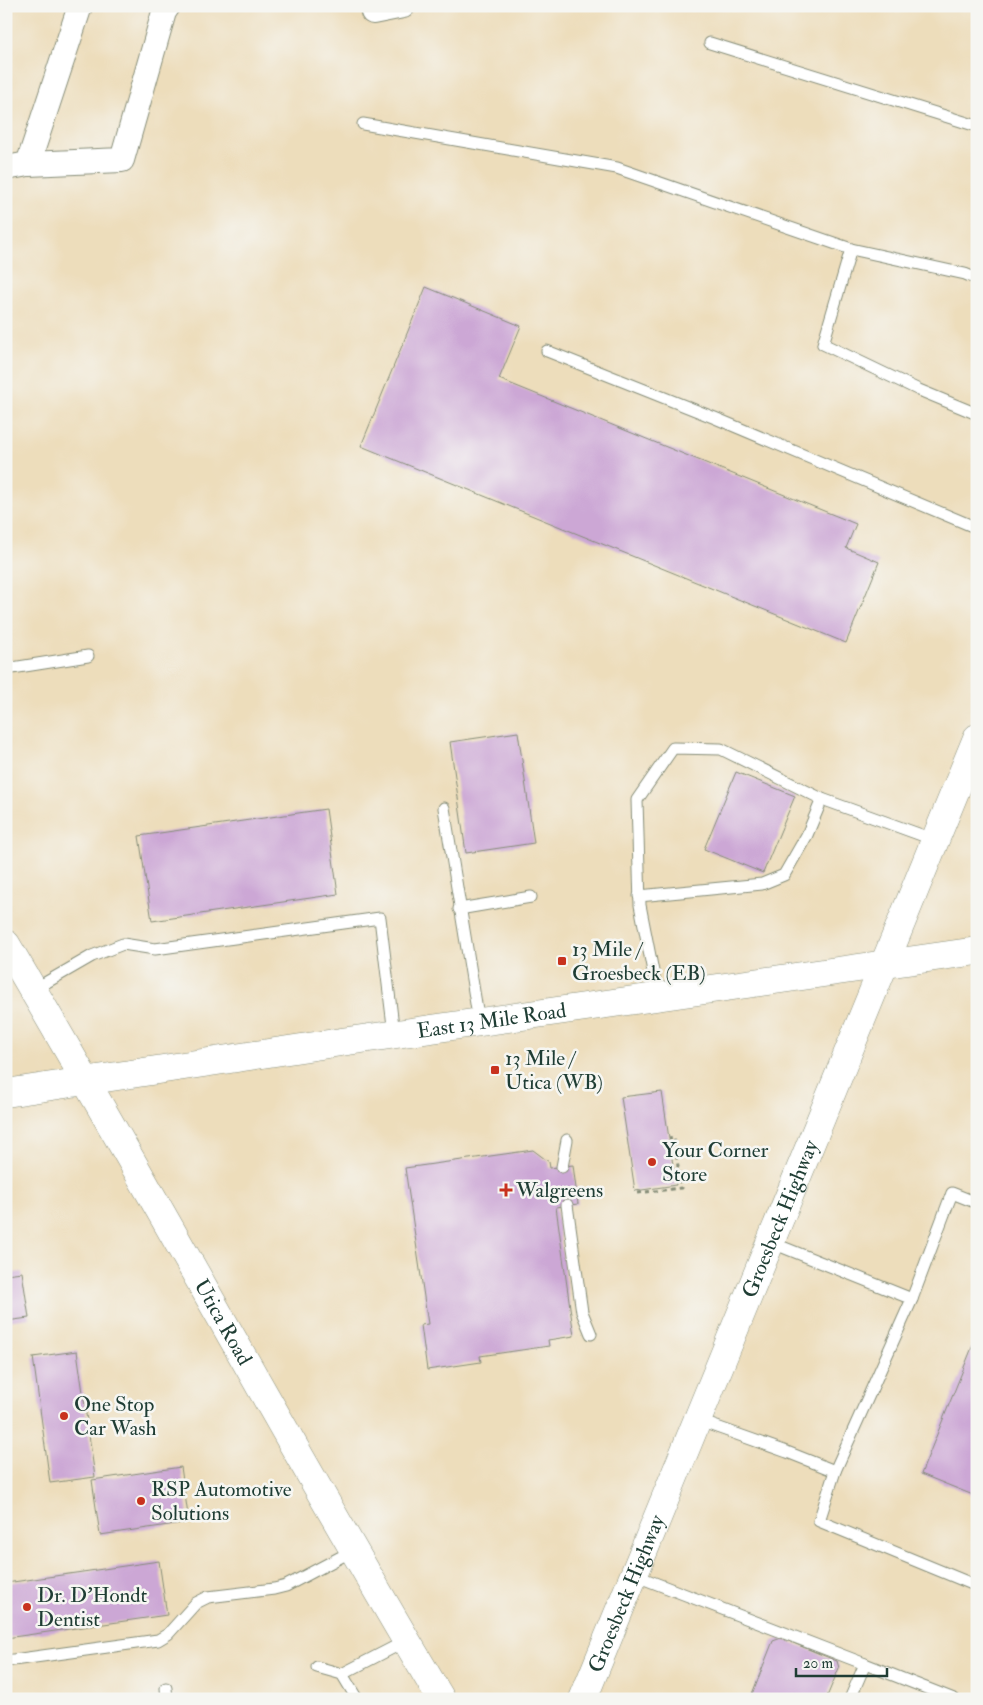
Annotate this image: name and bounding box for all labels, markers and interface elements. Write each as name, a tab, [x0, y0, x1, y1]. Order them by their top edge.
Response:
place label: 13 Mile / Groesbeck (EB)	[572, 936, 706, 987]
marker: 13 Mile / Groesbeck (EB)	[556, 955, 568, 967]
street label: East 13 Mile Road	[415, 997, 569, 1045]
place label: 13 Mile / Utica (WB)	[505, 1045, 603, 1096]
marker: 13 Mile / Utica (WB)	[489, 1064, 501, 1076]
street label: Groesbeck Highway	[736, 1135, 825, 1302]
place label: Your Corner Store	[662, 1137, 769, 1188]
marker: Your Corner Store	[646, 1156, 658, 1168]
place label: Walgreens	[515, 1177, 603, 1204]
marker: Walgreens	[500, 1184, 512, 1196]
street label: Utica Road	[188, 1274, 258, 1371]
place label: One Stop Car Wash	[74, 1391, 156, 1442]
marker: One Stop Car Wash	[58, 1410, 70, 1422]
place label: RSP Automotive Solutions	[151, 1476, 292, 1527]
marker: RSP Automotive Solutions	[135, 1495, 147, 1507]
street label: Groesbeck Highway	[582, 1510, 671, 1677]
place label: Dr. D'Hondt Dentist	[37, 1582, 148, 1633]
marker: Dr. D'Hondt Dentist	[21, 1601, 33, 1613]
scale bar	[796, 1645, 887, 1677]
text: 20 m	[803, 1654, 833, 1673]

